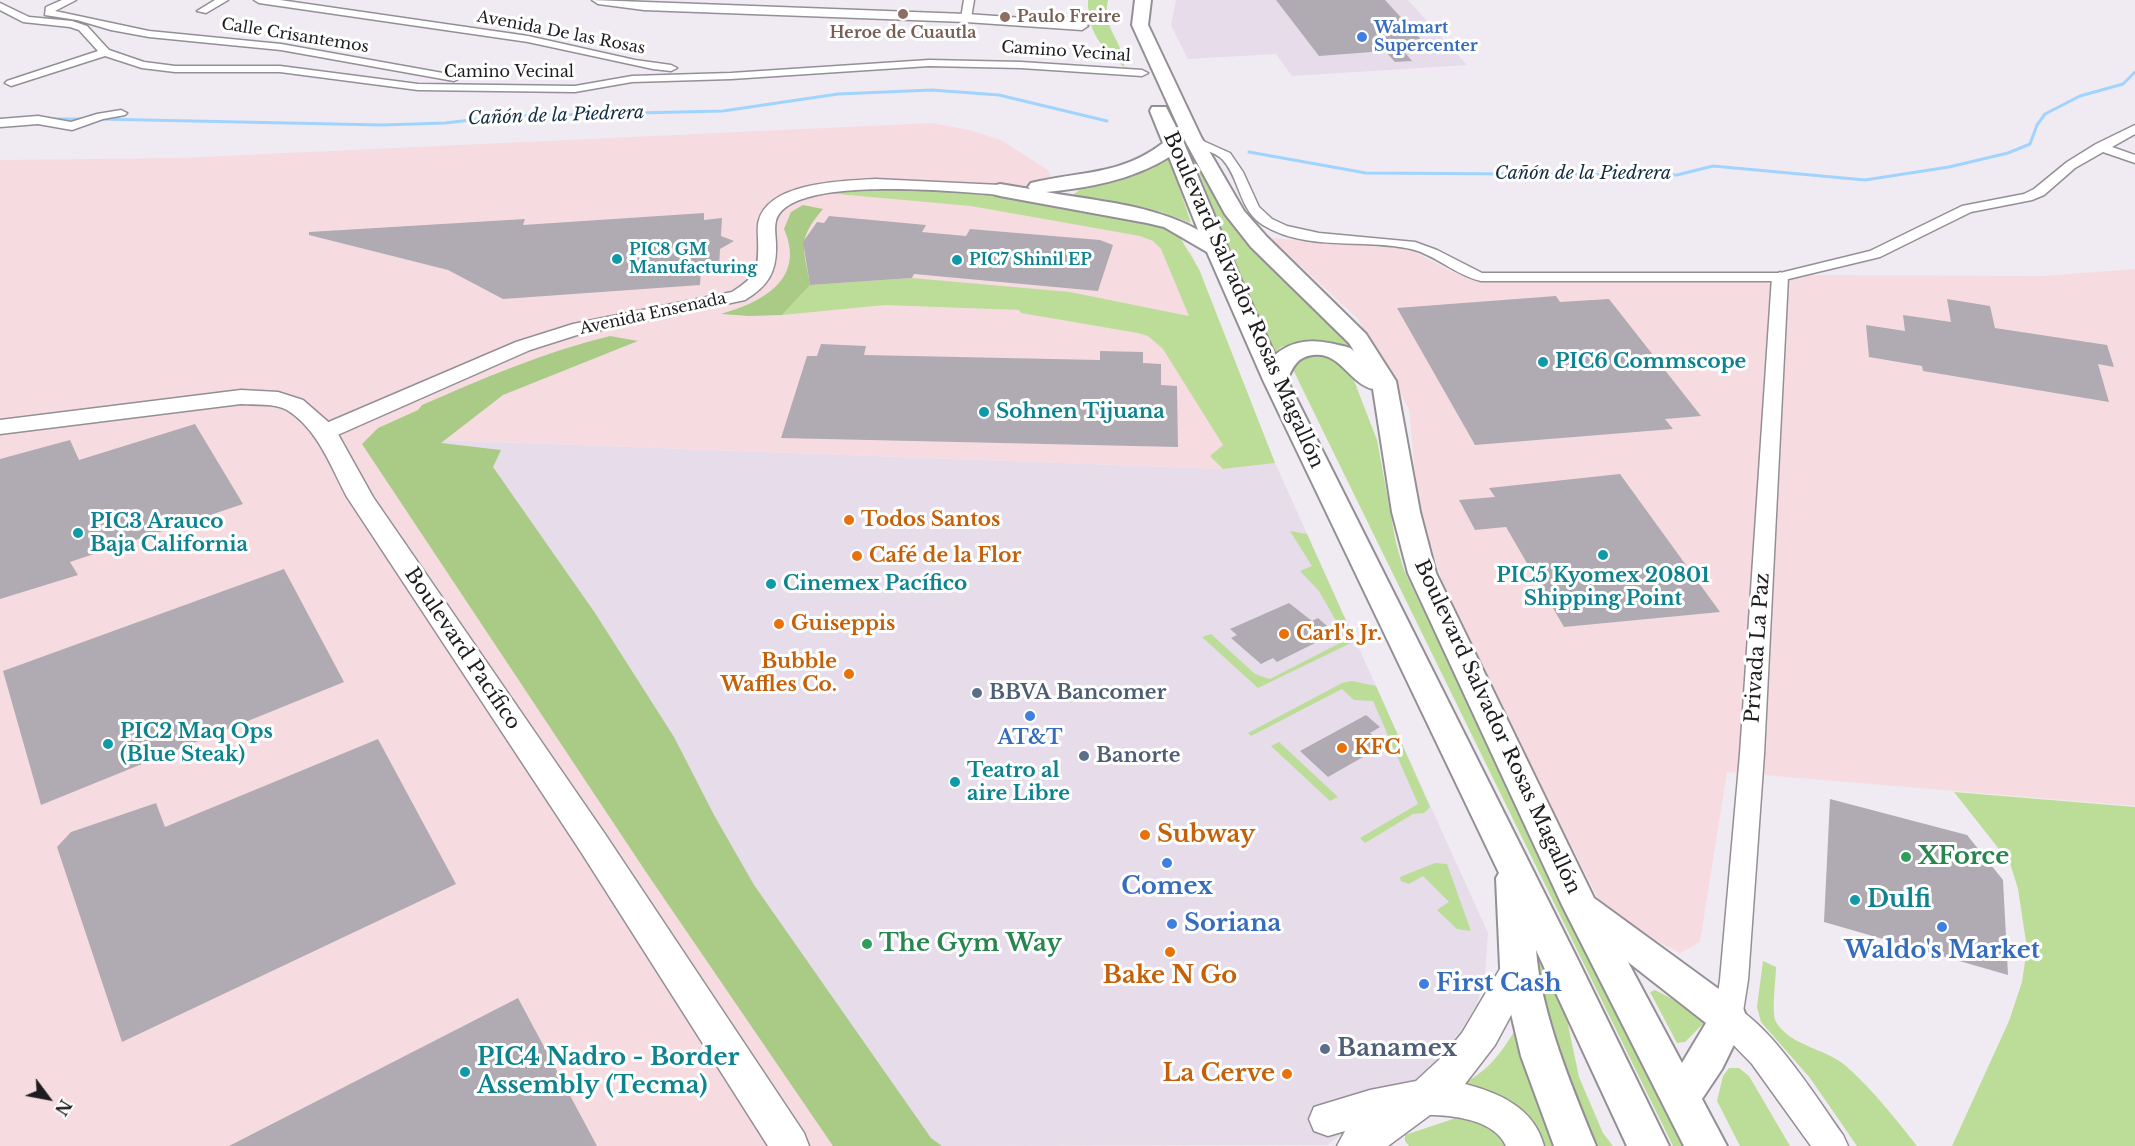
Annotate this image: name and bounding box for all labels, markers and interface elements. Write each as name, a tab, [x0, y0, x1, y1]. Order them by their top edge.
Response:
street label: Avenida De las Rosas	[475, 7, 647, 59]
marker: Heroe de Cuautla	[896, 7, 910, 21]
place label: Paulo Freire	[1017, 7, 1121, 27]
marker: Paulo Freire	[998, 10, 1012, 24]
street label: Calle Crisantemos	[220, 15, 370, 57]
place label: Walmart Supercenter	[1374, 18, 1478, 56]
place label: Heroe de Cuautla	[830, 23, 976, 43]
marker: Walmart Supercenter	[1355, 30, 1369, 44]
street label: Camino Vecinal	[1001, 38, 1131, 66]
street label: Camino Vecinal	[444, 62, 574, 82]
water label: Cañón de la Piedrera	[467, 102, 645, 130]
street label: Boulevard Salvador Rosas Magallón	[1158, 128, 1328, 472]
water label: Cañón de la Piedrera	[1495, 163, 1671, 185]
place label: PIC8 GM Manufacturing	[629, 240, 757, 278]
place label: PIC7 Shinil EP	[969, 250, 1092, 270]
marker: PIC8 GM Manufacturing	[610, 252, 624, 266]
marker: PIC7 Shinil EP	[950, 253, 964, 267]
street label: Avenida Ensenada	[578, 289, 728, 339]
place label: PIC6 Commscope	[1555, 350, 1746, 374]
marker: PIC6 Commscope	[1536, 355, 1550, 369]
place label: Sohnen Tijuana	[996, 400, 1165, 424]
marker: Sohnen Tijuana	[977, 405, 991, 419]
place label: Todos Santos	[861, 508, 1000, 532]
place label: PIC3 Arauco Baja California	[90, 510, 248, 557]
marker: Todos Santos	[842, 513, 856, 527]
marker: PIC3 Arauco Baja California	[71, 526, 85, 540]
place label: Café de la Flor	[869, 544, 1021, 568]
marker: PIC5 Kyomex 20801 Shipping Point	[1596, 548, 1610, 562]
marker: Café de la Flor	[850, 549, 864, 563]
street label: Boulevard Salvador Rosas Magallón	[1409, 556, 1585, 898]
street label: Boulevard Pacífico	[399, 563, 525, 735]
place label: PIC5 Kyomex 20801 Shipping Point	[1496, 564, 1710, 611]
place label: Cinemex Pacífico	[783, 572, 967, 596]
street label: Privada La Paz	[1741, 572, 1775, 724]
marker: Cinemex Pacífico	[764, 577, 778, 591]
place label: Guiseppis	[791, 612, 895, 636]
marker: Guiseppis	[772, 617, 786, 631]
place label: Carl's Jr.	[1296, 622, 1382, 646]
marker: Carl's Jr.	[1277, 627, 1291, 641]
place label: Bubble Waffles Co.	[721, 650, 837, 697]
marker: Bubble Waffles Co.	[842, 667, 856, 681]
place label: BBVA Bancomer	[989, 681, 1166, 705]
marker: BBVA Bancomer	[970, 686, 984, 700]
marker: AT&T	[1023, 709, 1037, 723]
place label: PIC2 Maq Ops (Blue Steak)	[120, 720, 273, 767]
place label: AT&T	[998, 726, 1062, 750]
place label: KFC	[1354, 736, 1401, 760]
marker: PIC2 Maq Ops (Blue Steak)	[101, 737, 115, 751]
marker: KFC	[1335, 741, 1349, 755]
place label: Banorte	[1096, 744, 1180, 768]
marker: Banorte	[1077, 749, 1091, 763]
place label: Teatro al aire Libre	[967, 759, 1070, 806]
marker: Teatro al aire Libre	[948, 775, 962, 789]
place label: Subway	[1157, 821, 1255, 849]
marker: Subway	[1138, 828, 1152, 842]
place label: XForce	[1918, 843, 2009, 871]
marker: XForce	[1899, 850, 1913, 864]
marker: Comex	[1160, 856, 1174, 870]
place label: Comex	[1121, 873, 1213, 901]
place label: Dulfi	[1867, 886, 1931, 914]
marker: Dulfi	[1848, 893, 1862, 907]
place label: Soriana	[1184, 910, 1281, 938]
marker: Soriana	[1165, 917, 1179, 931]
marker: Waldo's Market	[1935, 920, 1949, 934]
place label: The Gym Way	[879, 930, 1062, 958]
marker: The Gym Way	[860, 937, 874, 951]
place label: Waldo's Market	[1844, 937, 2040, 965]
marker: Bake N Go	[1163, 945, 1177, 959]
place label: Bake N Go	[1103, 962, 1237, 990]
place label: First Cash	[1436, 970, 1562, 998]
marker: First Cash	[1417, 977, 1431, 991]
place label: Banamex	[1337, 1035, 1457, 1063]
marker: Banamex	[1318, 1042, 1332, 1056]
place label: PIC4 Nadro - Border Assembly (Tecma)	[477, 1044, 739, 1100]
place label: La Cerve	[1162, 1060, 1275, 1088]
marker: PIC4 Nadro - Border Assembly (Tecma)	[458, 1065, 472, 1079]
marker: La Cerve	[1280, 1067, 1294, 1081]
north arrow	[18, 1068, 78, 1128]
text: N	[51, 1096, 76, 1119]

